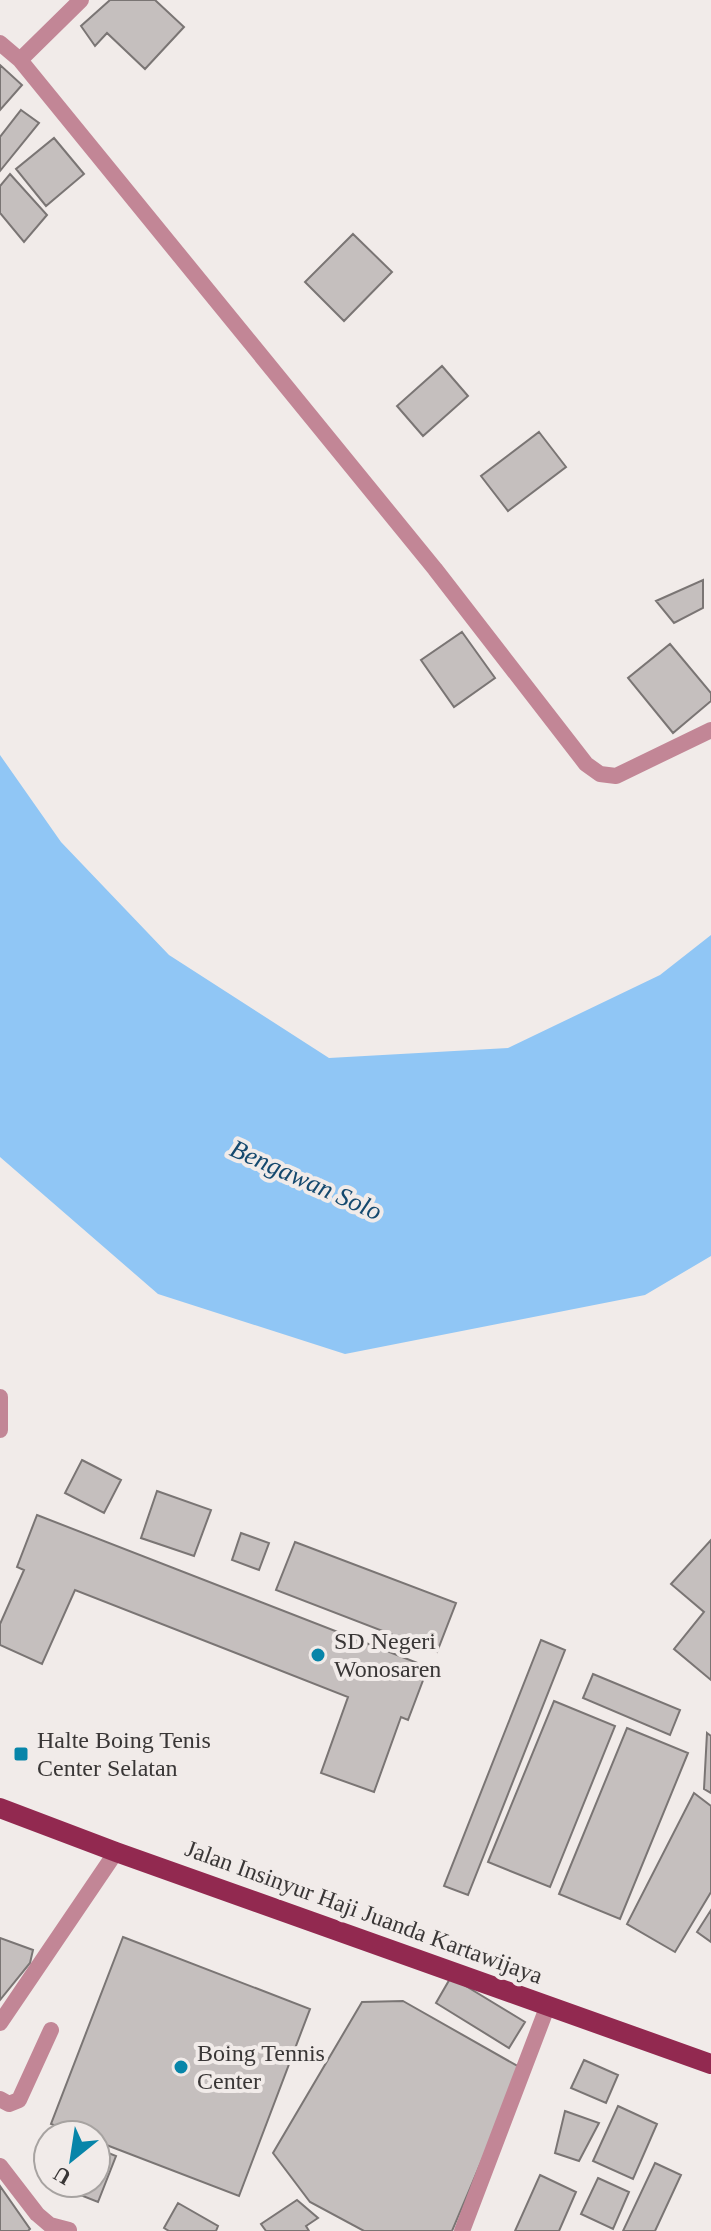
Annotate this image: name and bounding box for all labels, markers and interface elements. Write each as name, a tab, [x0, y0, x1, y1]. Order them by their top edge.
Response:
water label: Bengawan Solo	[226, 1134, 386, 1226]
place label: SD Negeri Wonosaren	[334, 1628, 441, 1682]
marker: SD Negeri Wonosaren	[309, 1646, 327, 1664]
place label: Halte Boing Tenis Center Selatan	[37, 1727, 211, 1781]
marker: Halte Boing Tenis Center Selatan	[12, 1745, 30, 1763]
street label: Jalan Insinyur Haji Juanda Kartawijaya	[182, 1835, 547, 1989]
place label: Boing Tennis Center	[197, 2040, 325, 2094]
marker: Boing Tennis Center	[172, 2058, 190, 2076]
north arrow	[32, 2119, 112, 2199]
text: U	[49, 2161, 75, 2191]

